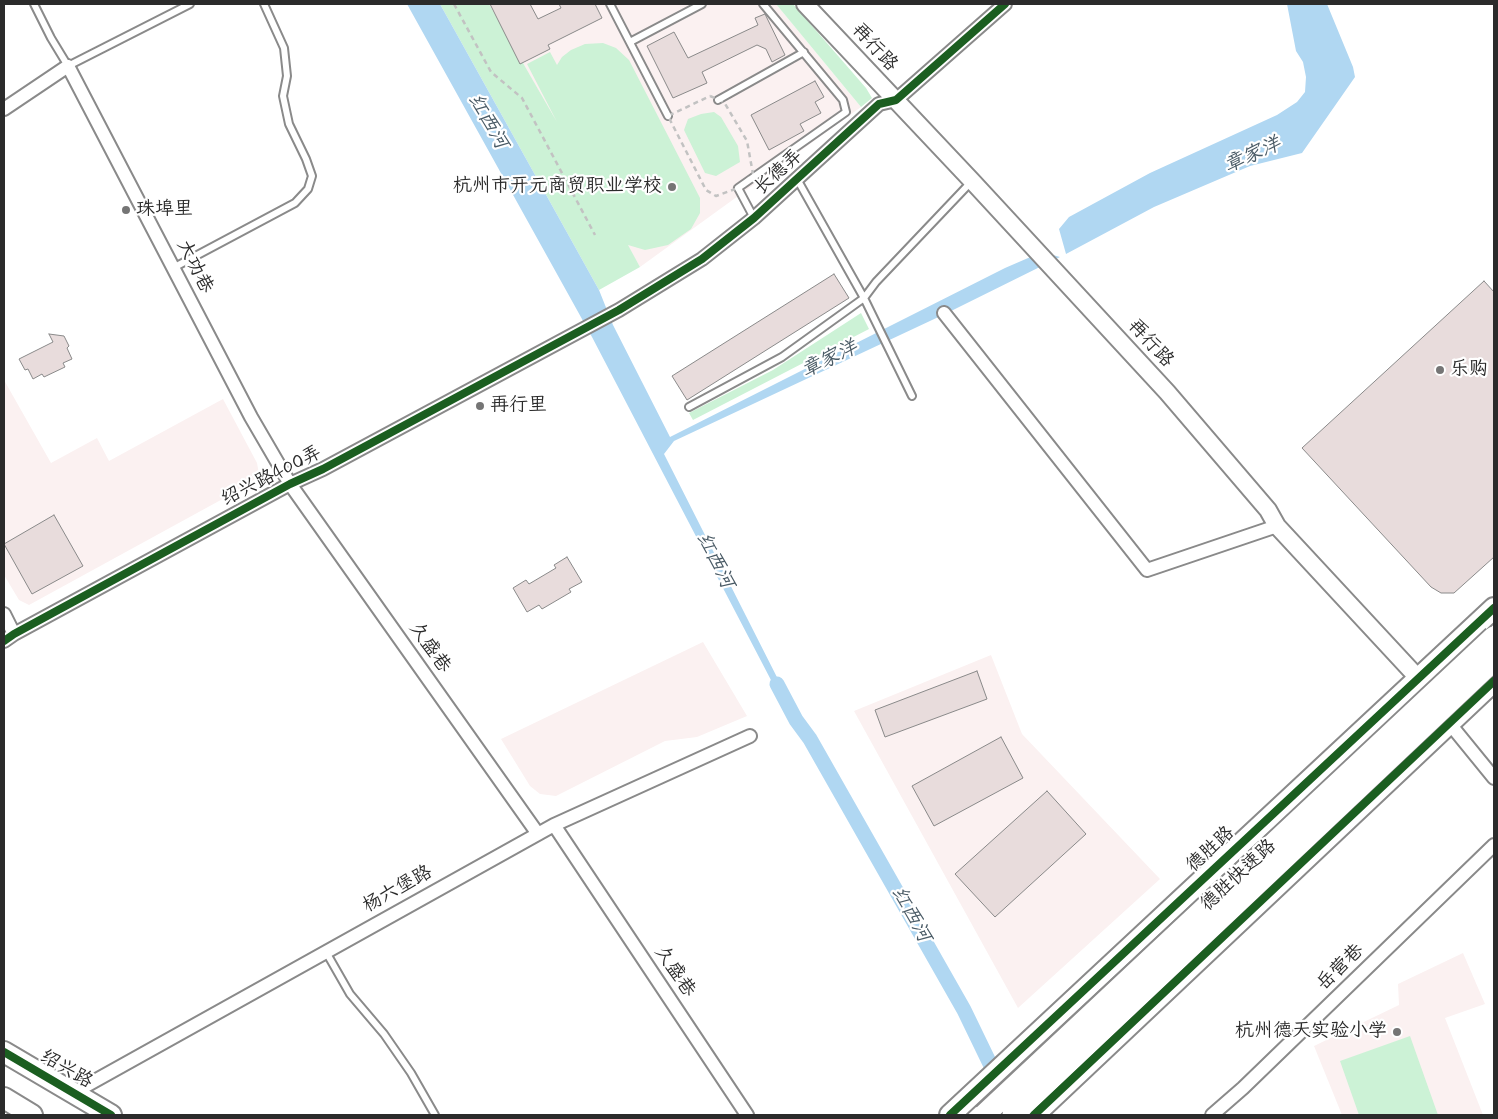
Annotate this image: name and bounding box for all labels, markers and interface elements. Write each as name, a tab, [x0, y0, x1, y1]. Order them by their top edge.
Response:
street label: 再行路	[846, 19, 902, 77]
water label: 红西河	[462, 90, 512, 154]
water label: 章家洋	[1221, 133, 1285, 179]
street label: 长德弄	[750, 145, 808, 201]
place label: 杭州市开元商贸职业学校	[453, 176, 662, 198]
marker: 杭州市开元商贸职业学校	[666, 181, 678, 193]
place label: 珠埠里	[136, 199, 193, 221]
marker: 珠埠里	[120, 204, 132, 216]
street label: 大功巷	[171, 236, 217, 298]
street label: 再行路	[1122, 315, 1178, 373]
water label: 章家洋	[798, 336, 862, 384]
place label: 乐购	[1450, 359, 1488, 381]
marker: 乐购	[1434, 364, 1446, 376]
place label: 再行里	[490, 395, 547, 417]
marker: 再行里	[474, 400, 486, 412]
street label: 绍兴路400弄	[218, 442, 326, 512]
water label: 红西河	[690, 529, 738, 593]
street label: 久盛巷	[403, 618, 455, 678]
street label: 德胜路	[1182, 822, 1240, 878]
street label: 德胜快速路	[1196, 835, 1282, 917]
street label: 杨六堡路	[359, 862, 437, 918]
water label: 红西河	[885, 883, 935, 947]
street label: 岳营巷	[1313, 940, 1369, 996]
street label: 久盛巷	[649, 942, 699, 1002]
place label: 杭州德天实验小学	[1235, 1021, 1387, 1043]
marker: 杭州德天实验小学	[1391, 1026, 1403, 1038]
street label: 绍兴路	[36, 1046, 96, 1094]

